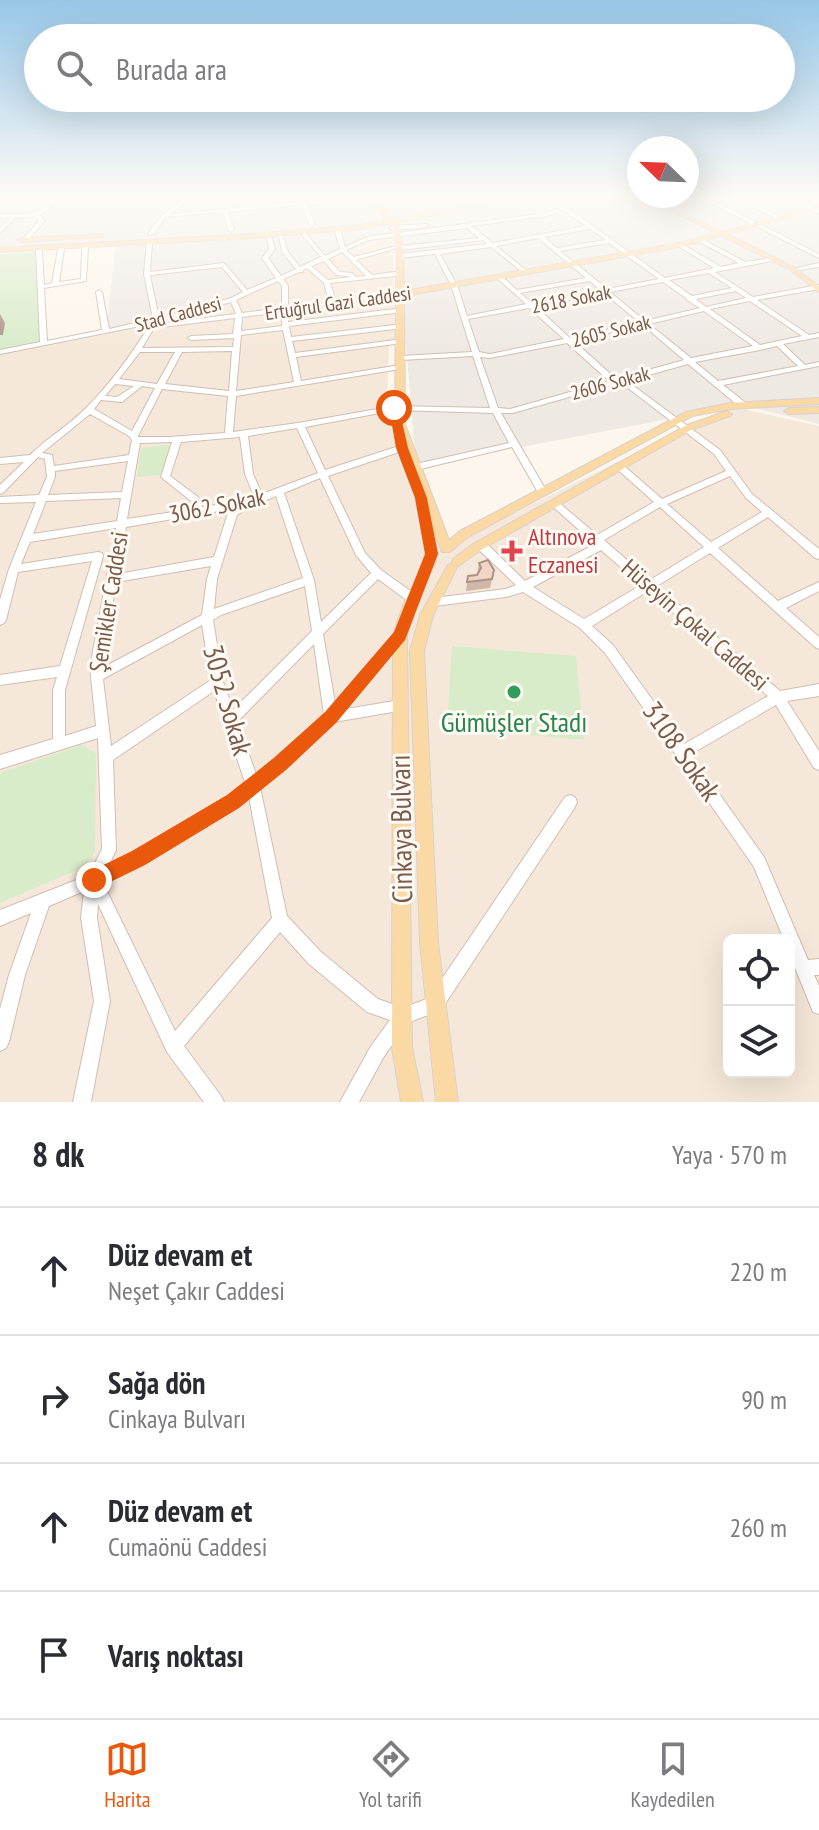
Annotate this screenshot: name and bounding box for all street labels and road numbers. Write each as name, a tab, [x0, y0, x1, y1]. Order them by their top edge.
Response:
street label: 2618 Sokak	[529, 278, 613, 319]
street label: Ertuğrul Gazi Caddesi	[263, 280, 413, 326]
street label: Stad Caddesi	[132, 290, 224, 338]
street label: 2605 Sokak	[569, 309, 654, 353]
street label: 2606 Sokak	[568, 360, 653, 406]
street label: 3062 Sokak	[166, 481, 268, 530]
street label: Şemikler Caddesi	[82, 529, 135, 674]
street label: Hüseyin Çokal Caddesi	[615, 552, 775, 697]
street label: 3052 Sokak	[195, 640, 262, 760]
street label: 3108 Sokak	[635, 694, 730, 808]
street label: Cinkaya Bulvarı	[381, 754, 420, 904]

